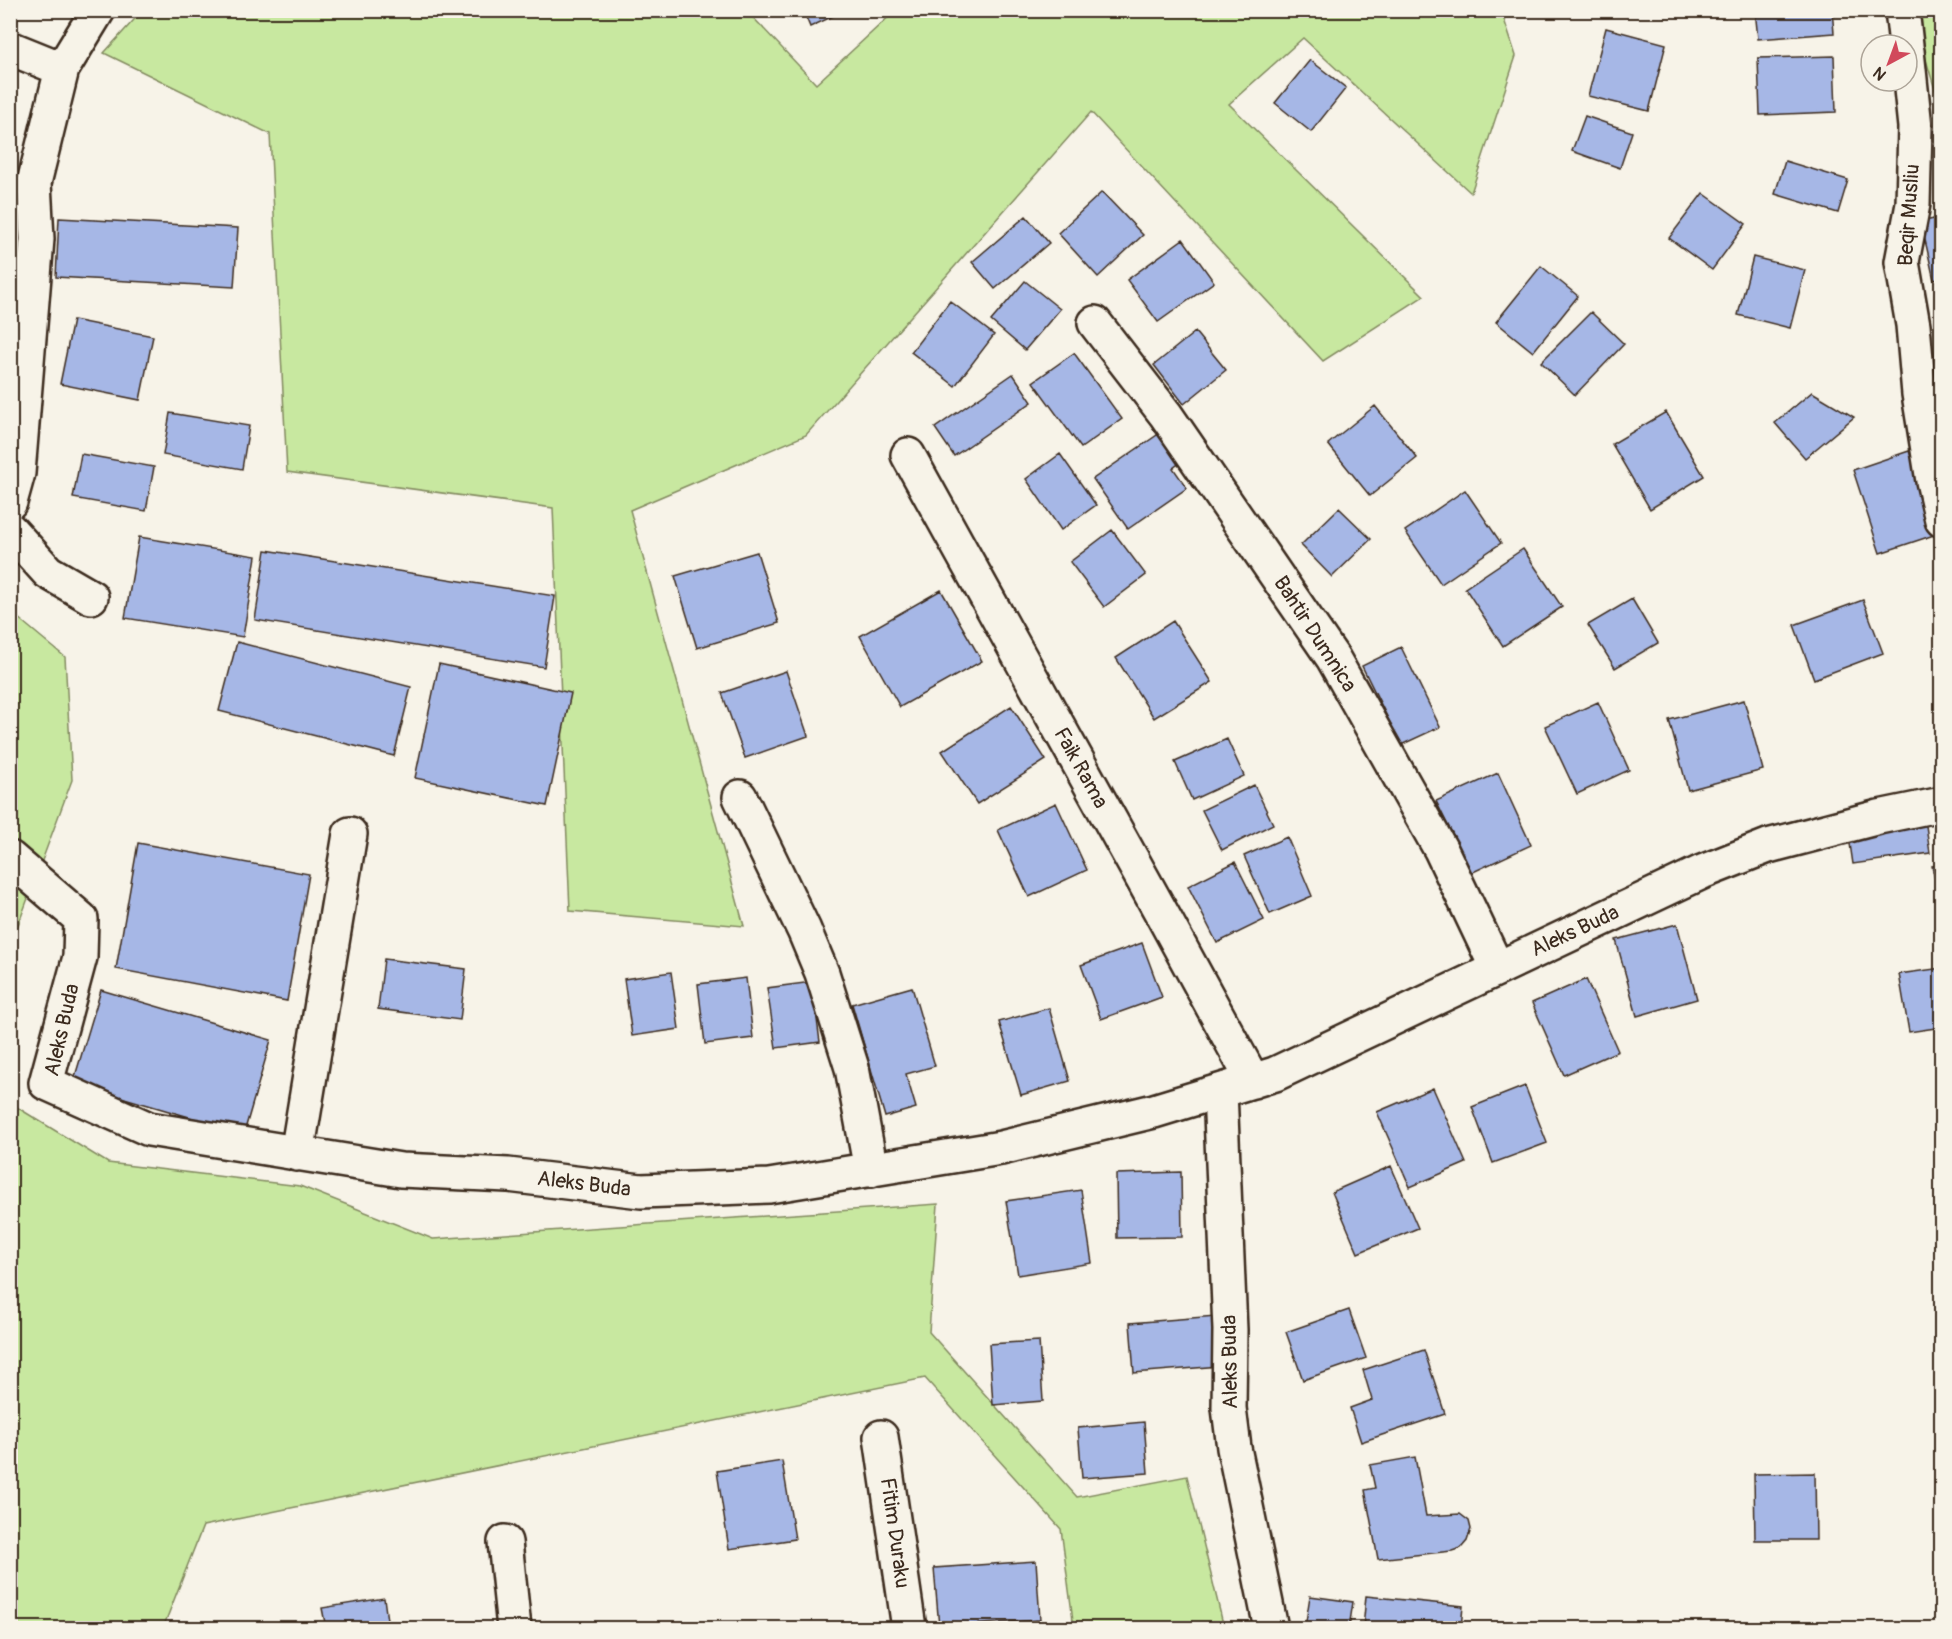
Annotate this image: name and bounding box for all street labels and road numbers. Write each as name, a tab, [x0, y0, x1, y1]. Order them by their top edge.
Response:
street label: Beqir Musliu	[1892, 163, 1926, 267]
street label: Bahtir Dumnica	[1267, 571, 1363, 697]
street label: Faik Rama	[1048, 723, 1114, 813]
street label: Aleks Buda	[1527, 899, 1623, 963]
street label: Aleks Buda	[38, 981, 86, 1079]
street label: Aleks Buda	[536, 1165, 632, 1203]
street label: Aleks Buda	[1216, 1315, 1244, 1409]
street label: Fitim Duraku	[874, 1476, 916, 1590]

